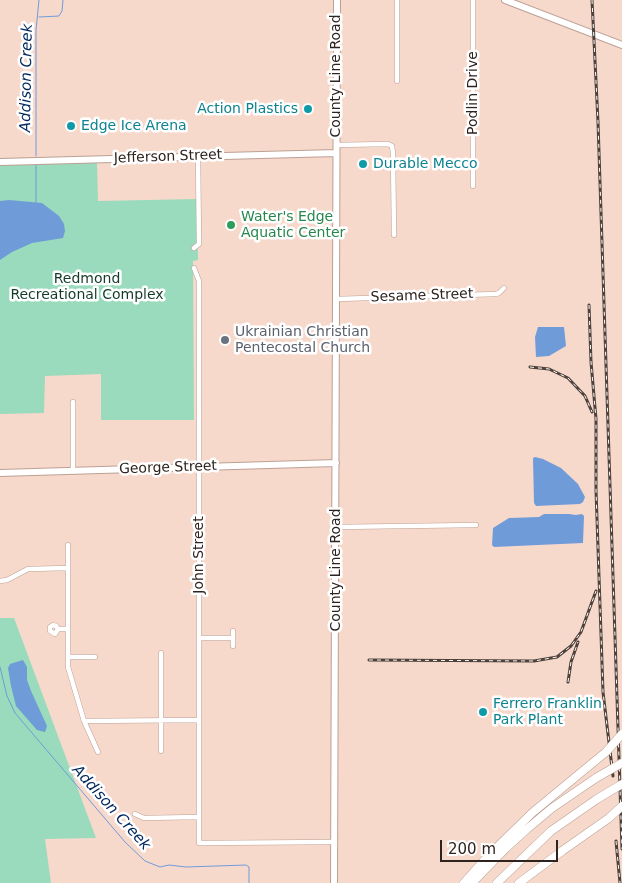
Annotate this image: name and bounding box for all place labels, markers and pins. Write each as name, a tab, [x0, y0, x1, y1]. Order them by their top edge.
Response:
place label: Action Plastics	[197, 101, 298, 117]
marker: Action Plastics	[302, 103, 314, 115]
place label: Edge Ice Arena	[81, 118, 187, 134]
marker: Edge Ice Arena	[65, 120, 77, 132]
place label: Durable Mecco	[373, 156, 477, 172]
marker: Durable Mecco	[357, 158, 369, 170]
place label: Water's Edge Aquatic Center	[241, 209, 345, 242]
marker: Water's Edge Aquatic Center	[225, 219, 237, 231]
place label: Ukrainian Christian Pentecostal Church	[235, 324, 370, 357]
marker: Ukrainian Christian Pentecostal Church	[219, 334, 231, 346]
place label: Ferrero Franklin Park Plant	[493, 696, 602, 729]
marker: Ferrero Franklin Park Plant	[477, 706, 489, 718]

